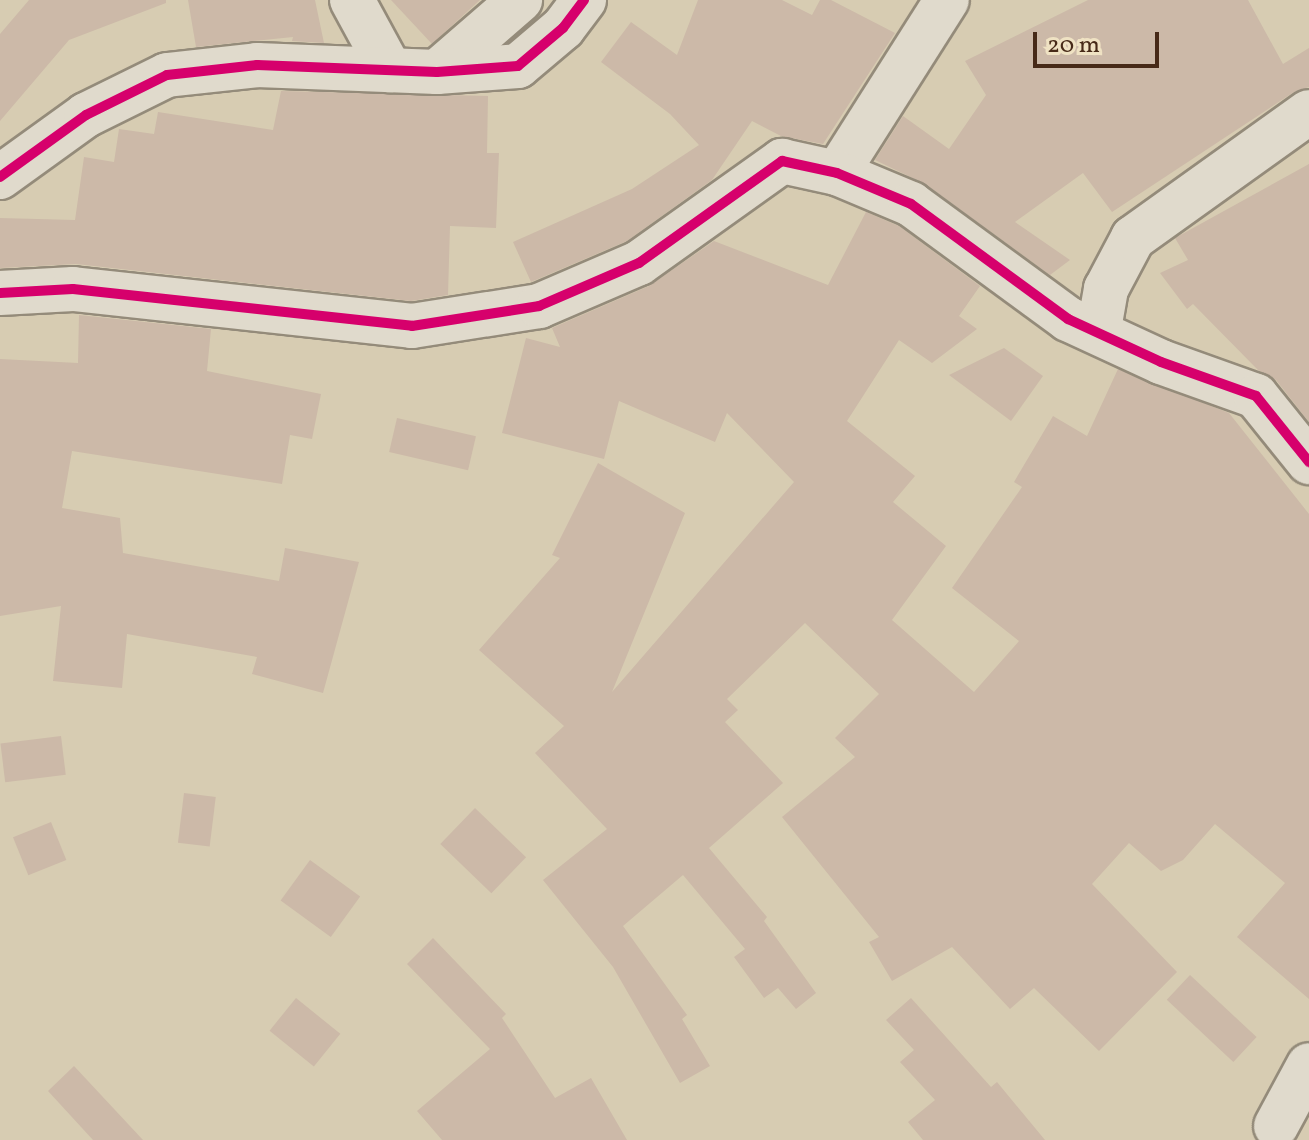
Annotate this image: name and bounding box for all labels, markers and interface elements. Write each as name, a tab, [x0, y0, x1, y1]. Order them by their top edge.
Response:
scale bar	[1037, 16, 1163, 66]
text: 20 m	[1047, 29, 1100, 63]

